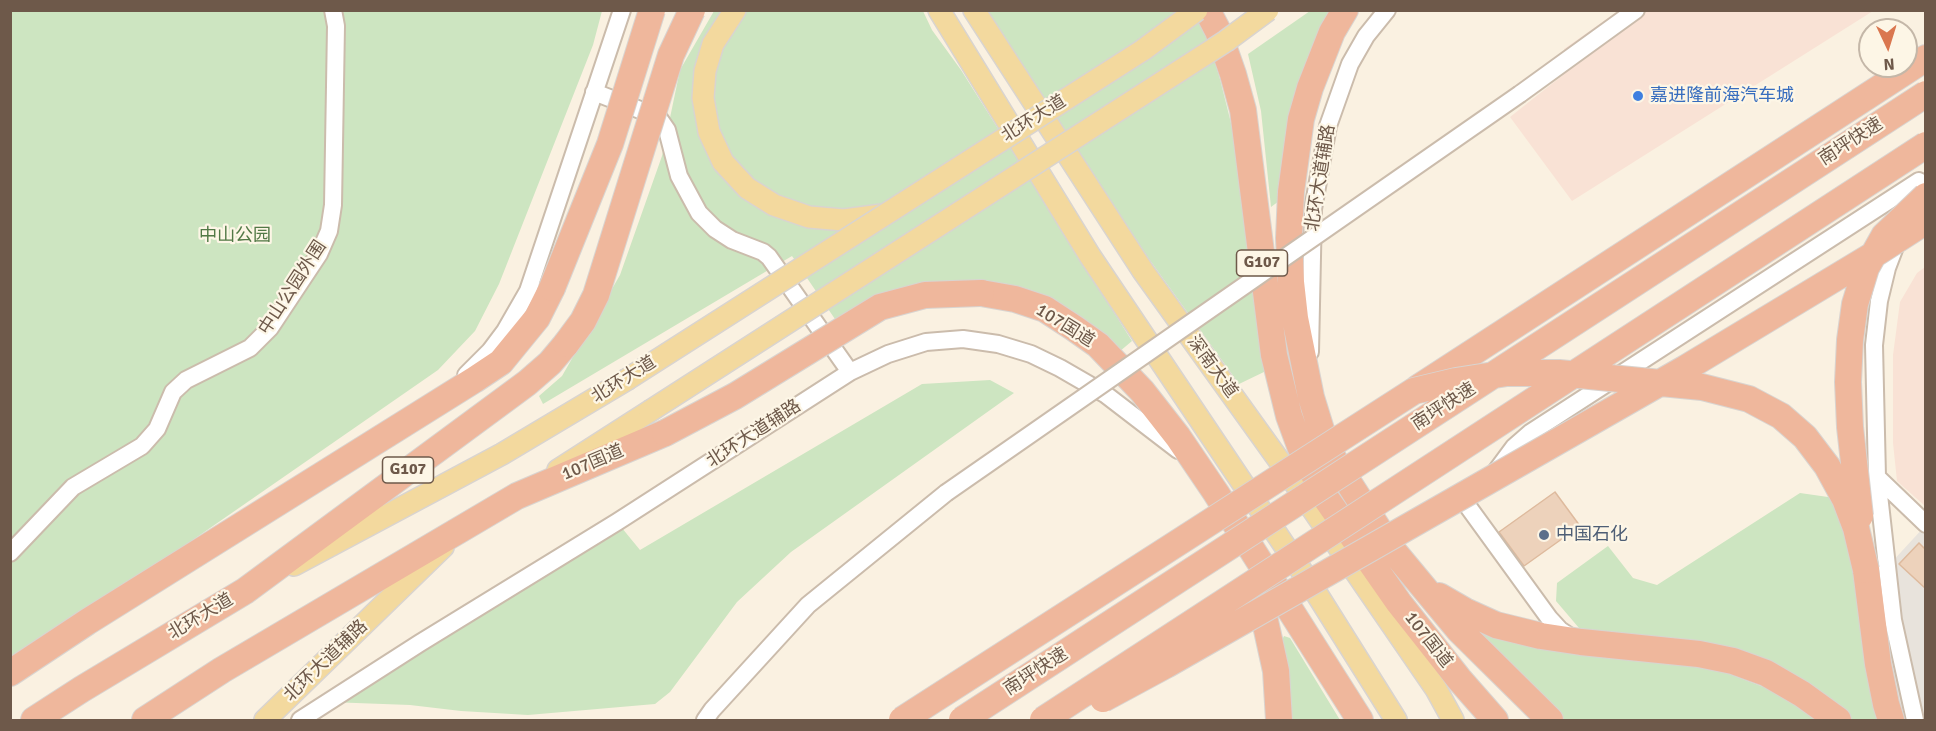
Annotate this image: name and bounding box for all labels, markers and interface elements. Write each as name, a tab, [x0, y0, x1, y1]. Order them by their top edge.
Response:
north arrow	[1858, 18, 1918, 78]
text: N	[1883, 54, 1895, 74]
place label: 嘉进隆前海汽车城	[1650, 85, 1794, 107]
marker: 嘉进隆前海汽车城	[1631, 89, 1645, 103]
street label: 北环大道	[998, 91, 1070, 147]
street label: 南坪快速	[1815, 113, 1887, 171]
street label: 北环大道辅路	[1302, 123, 1340, 233]
park label: 中山公园	[199, 225, 271, 247]
street label: 中山公园外围	[255, 237, 331, 339]
road number: G107	[1236, 250, 1288, 276]
street label: 107国道	[1032, 300, 1098, 352]
street label: 深南大道	[1182, 332, 1242, 402]
street label: 北环大道	[588, 352, 660, 408]
street label: 南坪快速	[1408, 378, 1480, 436]
street label: 北环大道辅路	[703, 396, 805, 472]
street label: 107国道	[559, 440, 627, 486]
road number: G107	[382, 457, 434, 483]
place label: 中国石化	[1556, 524, 1628, 546]
marker: 中国石化	[1537, 528, 1551, 542]
street label: 北环大道	[165, 589, 237, 645]
street label: 107国道	[1399, 608, 1457, 672]
street label: 北环大道辅路	[280, 616, 372, 706]
street label: 南坪快速	[1000, 643, 1072, 701]

